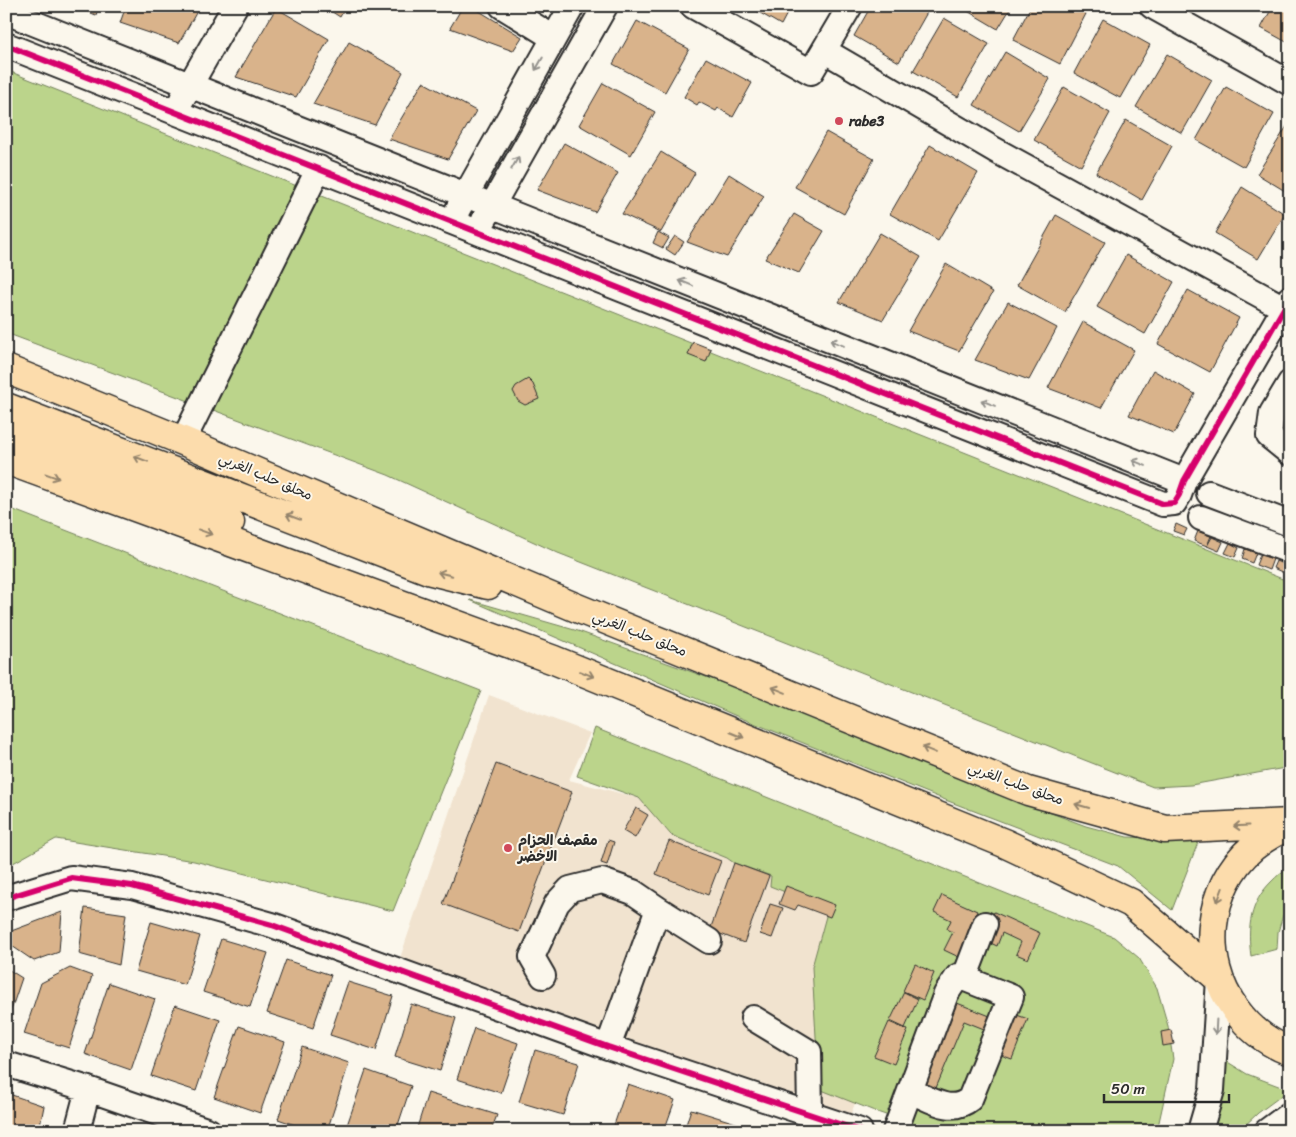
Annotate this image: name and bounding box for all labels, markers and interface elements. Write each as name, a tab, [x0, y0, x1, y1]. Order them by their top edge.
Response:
one-way arrow	[534, 56, 544, 71]
place label: rabe3	[848, 109, 884, 134]
marker: rabe3	[833, 115, 845, 127]
one-way arrow	[511, 156, 520, 171]
one-way arrow	[679, 278, 694, 287]
one-way arrow	[830, 338, 845, 347]
one-way arrow	[980, 398, 996, 407]
street label: محلق حلب الغربي	[215, 445, 317, 508]
one-way arrow	[134, 454, 149, 463]
one-way arrow	[1131, 458, 1147, 467]
one-way arrow	[44, 472, 59, 481]
one-way arrow	[286, 512, 301, 521]
one-way arrow	[196, 528, 212, 537]
one-way arrow	[437, 569, 453, 578]
street label: محلق حلب الغربي	[589, 603, 691, 664]
one-way arrow	[579, 669, 594, 679]
one-way arrow	[772, 684, 787, 694]
one-way arrow	[730, 731, 745, 740]
one-way arrow	[922, 745, 937, 755]
street label: محلق حلب الغربي	[965, 755, 1067, 812]
one-way arrow	[1074, 800, 1090, 810]
one-way arrow	[1233, 821, 1249, 830]
place label: مقصف الحزام الاخضر	[516, 828, 598, 869]
marker: مقصف الحزام الاخضر	[502, 842, 514, 854]
one-way arrow	[1215, 887, 1224, 902]
one-way arrow	[1211, 1019, 1221, 1035]
scale bar	[1104, 1072, 1228, 1104]
text: 50 m	[1111, 1076, 1146, 1102]

